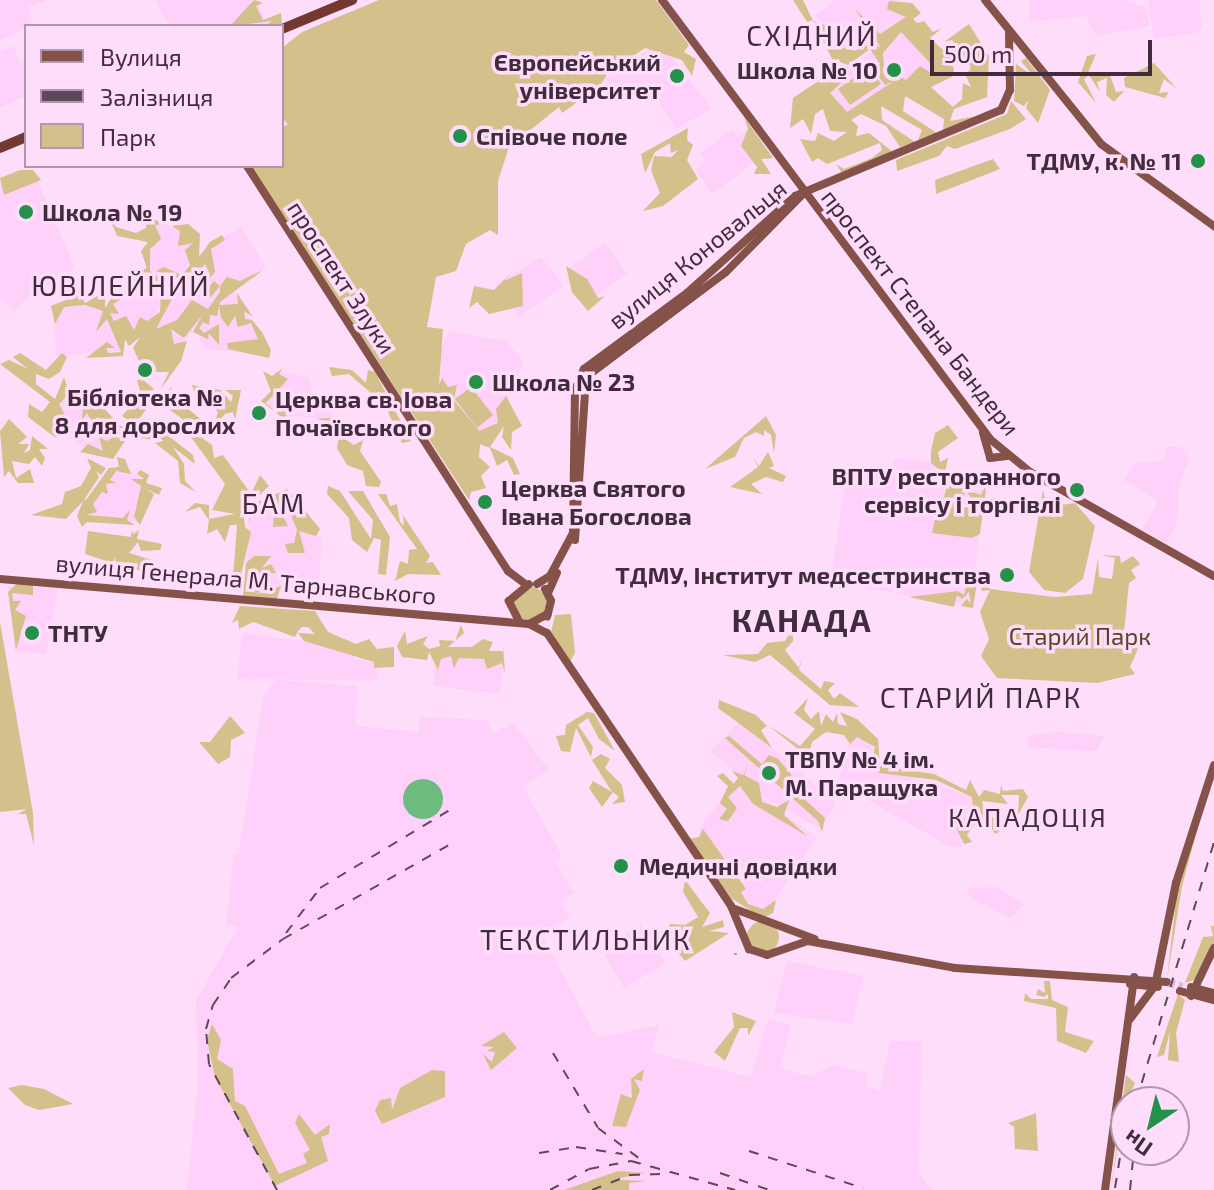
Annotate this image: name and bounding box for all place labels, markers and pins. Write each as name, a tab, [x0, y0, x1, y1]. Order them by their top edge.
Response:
place label: Європейський університет	[494, 48, 661, 104]
place label: Школа № 10	[737, 56, 878, 84]
marker: Школа № 10	[885, 61, 903, 79]
marker: Європейський університет	[668, 67, 686, 85]
place label: Співоче поле	[476, 122, 628, 150]
marker: Співоче поле	[451, 127, 469, 145]
place label: ТДМУ, к. № 11	[1027, 147, 1182, 175]
marker: ТДМУ, к. № 11	[1189, 152, 1207, 170]
place label: Школа № 19	[42, 198, 182, 226]
marker: Школа № 19	[17, 203, 35, 221]
marker: Бібліотека № 8 для дорослих	[136, 361, 154, 379]
place label: Школа № 23	[492, 368, 635, 396]
marker: Школа № 23	[467, 373, 485, 391]
place label: Бібліотека № 8 для дорослих	[55, 383, 235, 439]
place label: Церква св. Іова Почаївського	[275, 385, 452, 441]
marker: Церква св. Іова Почаївського	[250, 404, 268, 422]
place label: ВПТУ ресторанного сервісу і торгівлі	[832, 462, 1061, 518]
place label: Церква Святого Івана Богослова	[501, 474, 692, 530]
marker: ВПТУ ресторанного сервісу і торгівлі	[1068, 481, 1086, 499]
marker: Церква Святого Івана Богослова	[476, 493, 494, 511]
place label: ТДМУ, Iнститут медсестринства	[615, 561, 991, 589]
marker: ТДМУ, Iнститут медсестринства	[998, 566, 1016, 584]
place label: ТНТУ	[48, 619, 108, 647]
marker: ТНТУ	[23, 624, 41, 642]
place label: ТВПУ № 4 ім. М. Паращука	[785, 745, 938, 801]
marker: ТВПУ № 4 ім. М. Паращука	[760, 764, 778, 782]
place label: Медичні довідки	[639, 852, 837, 880]
marker: Медичні довідки	[610, 855, 632, 877]

